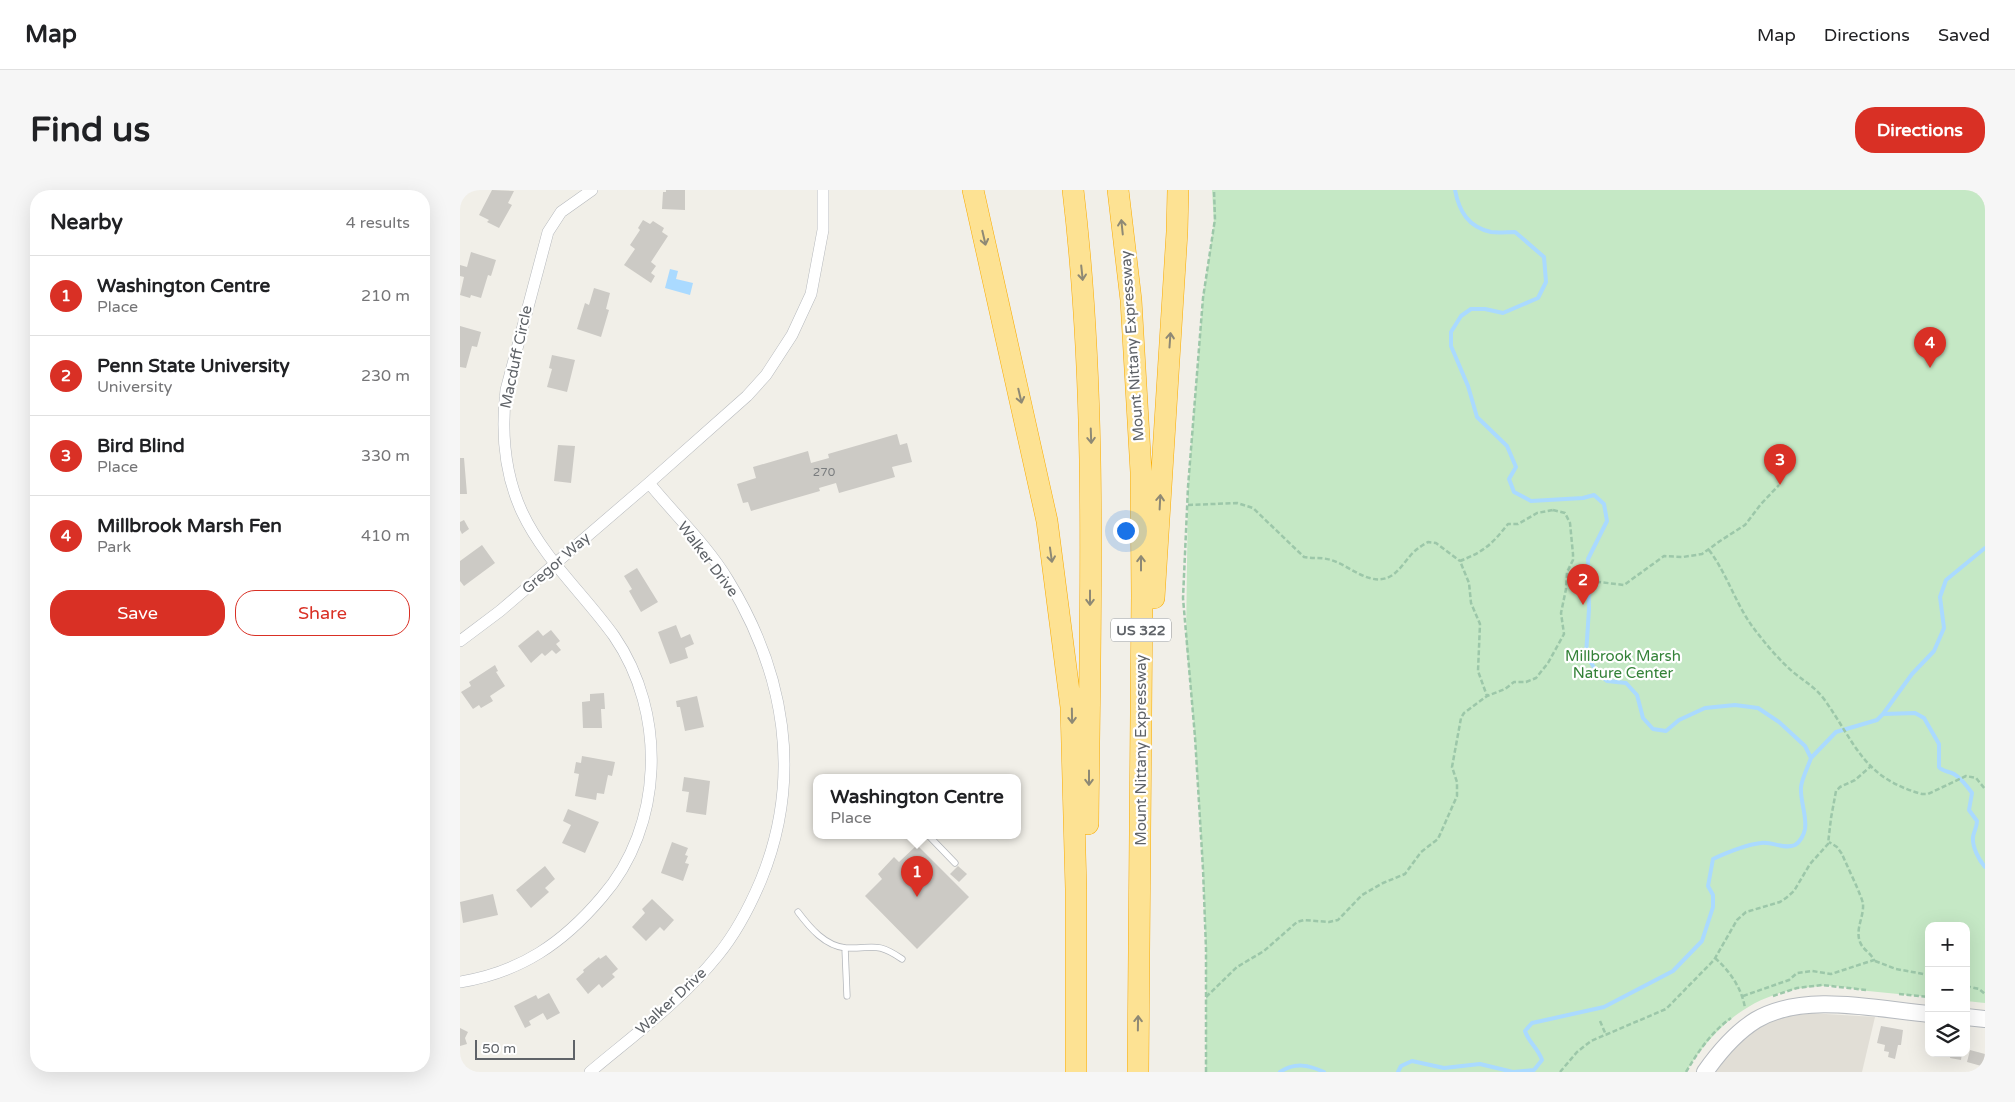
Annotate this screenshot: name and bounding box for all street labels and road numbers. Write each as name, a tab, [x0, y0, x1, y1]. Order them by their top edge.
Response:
street label: Mount Nittany Expressway	[1116, 250, 1148, 442]
street label: Macduff Circle	[496, 304, 536, 410]
street label: Walker Drive	[674, 518, 742, 600]
street label: Gregor Way	[518, 528, 594, 598]
road number: US 322	[1111, 618, 1171, 642]
street label: Mount Nittany Expressway	[1132, 654, 1150, 846]
street label: Walker Drive	[632, 964, 710, 1038]

